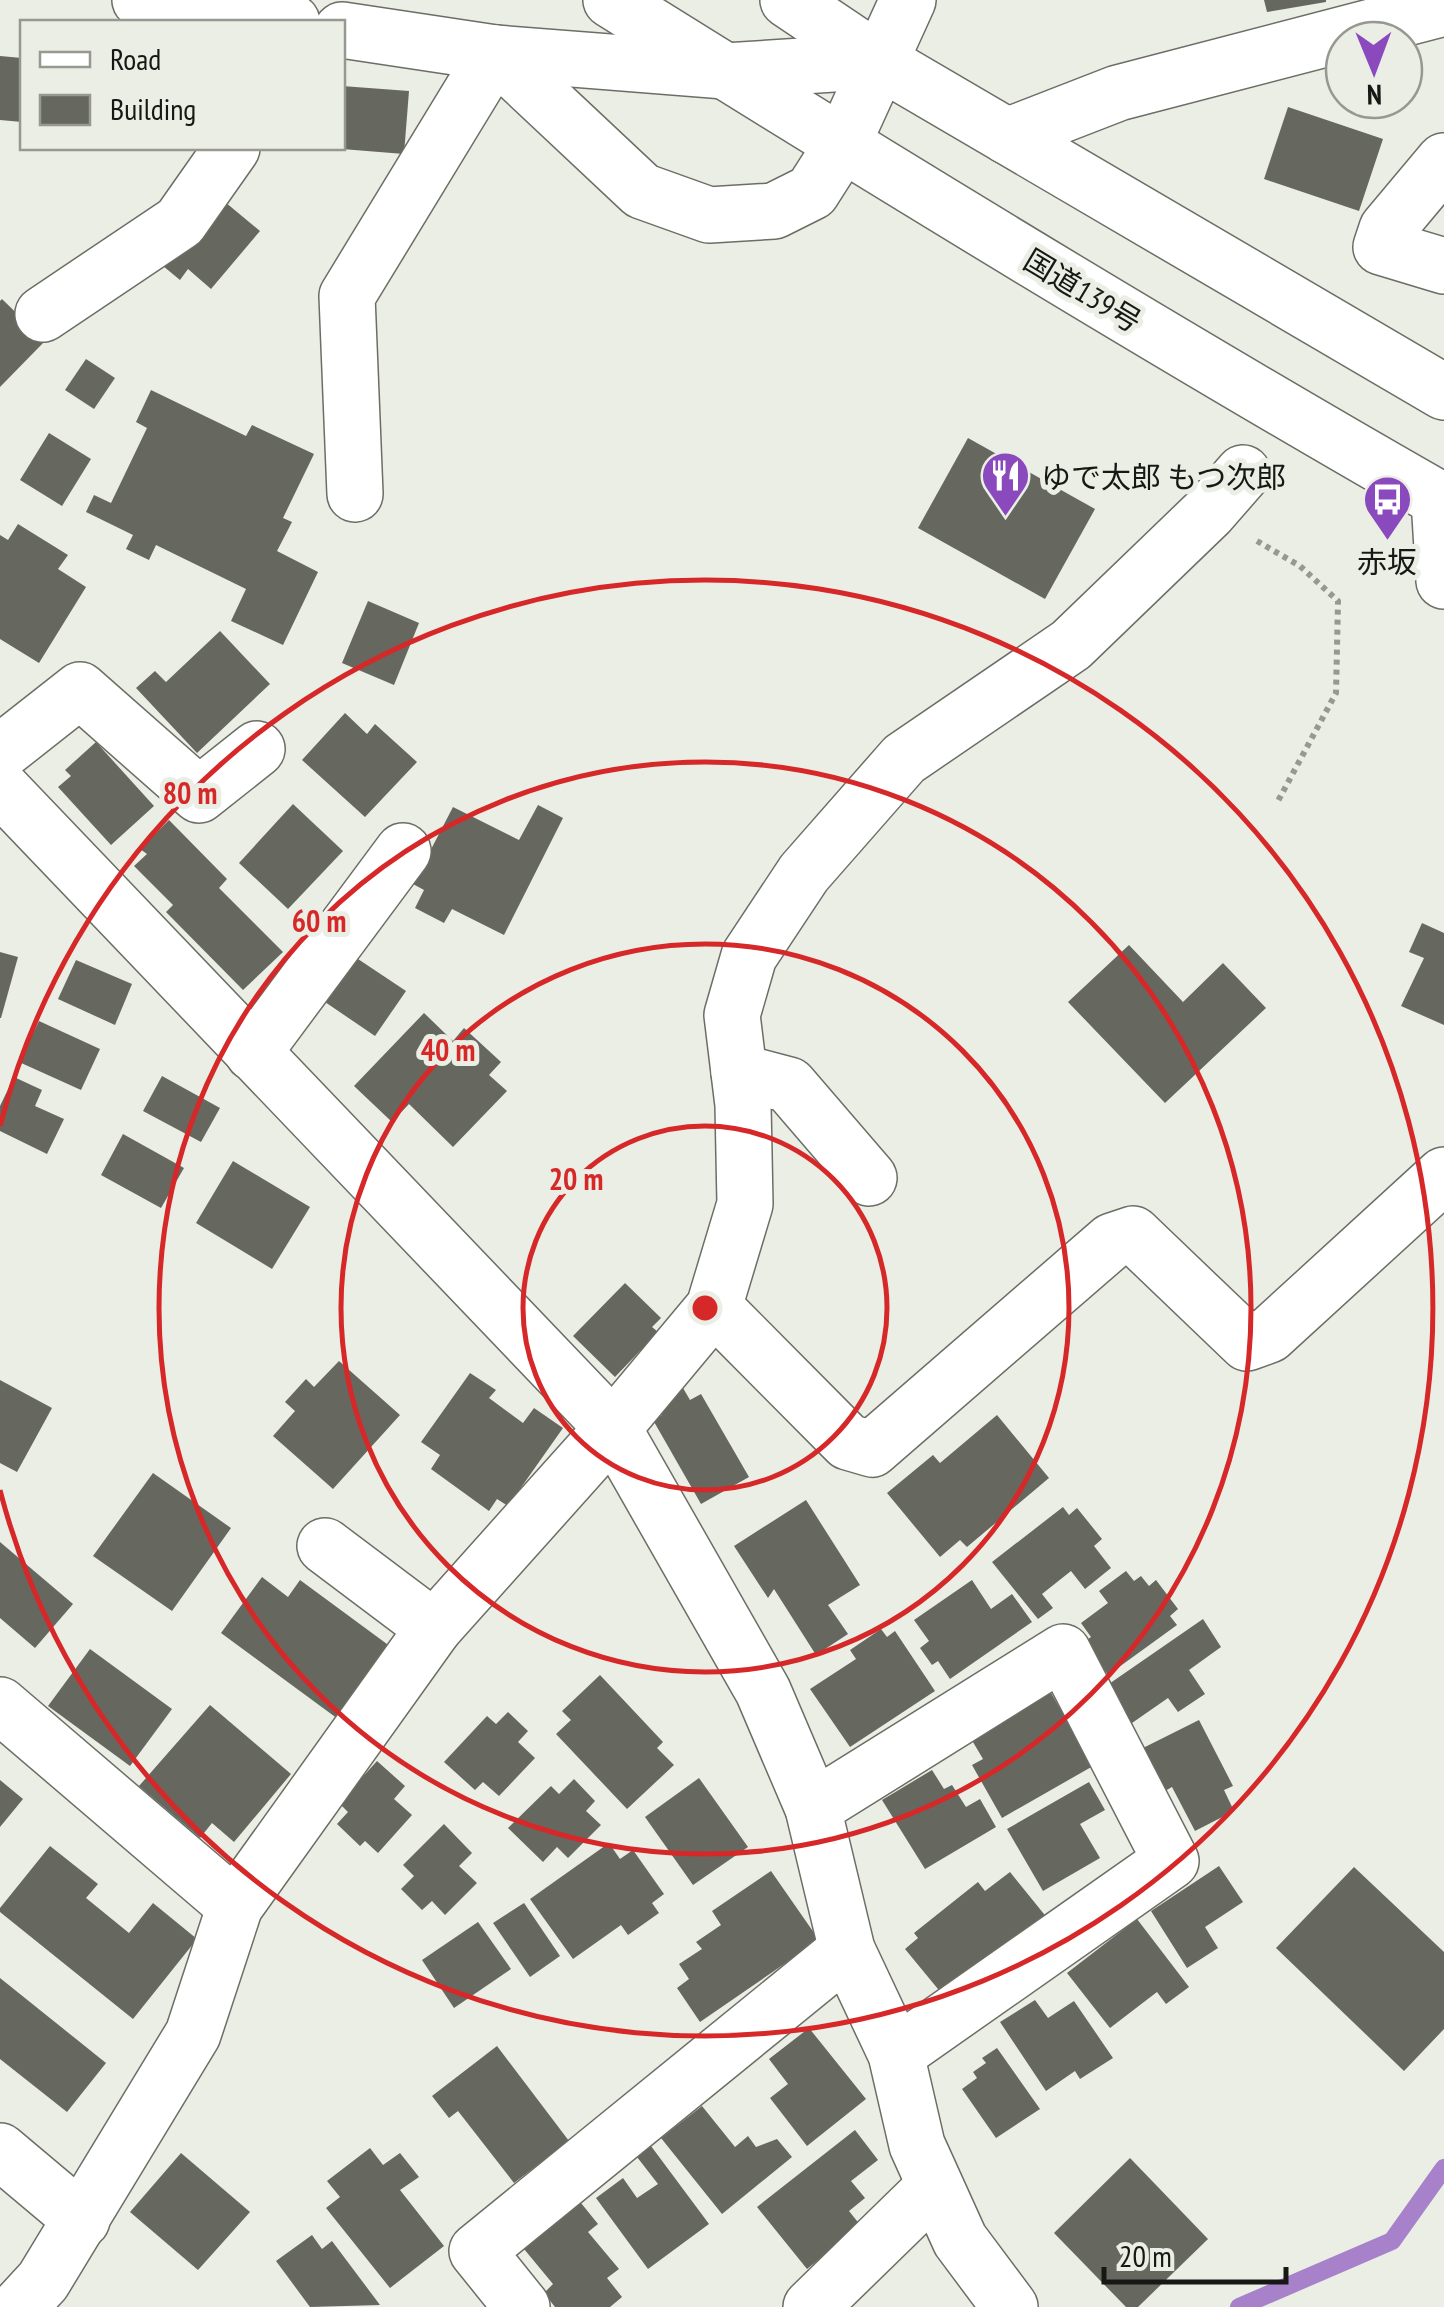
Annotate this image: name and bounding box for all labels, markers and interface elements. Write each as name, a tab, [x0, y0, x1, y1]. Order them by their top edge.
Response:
legend	[20, 20, 345, 150]
north arrow	[1324, 20, 1424, 120]
text: Road	[110, 39, 161, 78]
text: N	[1367, 77, 1382, 114]
text: Building	[110, 89, 196, 128]
street label: 国道139号	[1017, 240, 1149, 340]
restaurant icon: ゆで太郎 もつ次郎	[980, 450, 1032, 518]
place label: ゆで太郎 もつ次郎	[1041, 457, 1286, 496]
bus stop icon: 赤坂	[1361, 474, 1413, 542]
place label: 赤坂	[1357, 542, 1417, 581]
text: 80 m	[163, 773, 217, 812]
text: 60 m	[292, 901, 346, 940]
text: 40 m	[421, 1030, 475, 1069]
text: 20 m	[549, 1159, 603, 1198]
centre of rings	[687, 1290, 723, 1326]
scale bar	[1104, 2222, 1286, 2284]
text: 20 m	[1119, 2236, 1172, 2275]

